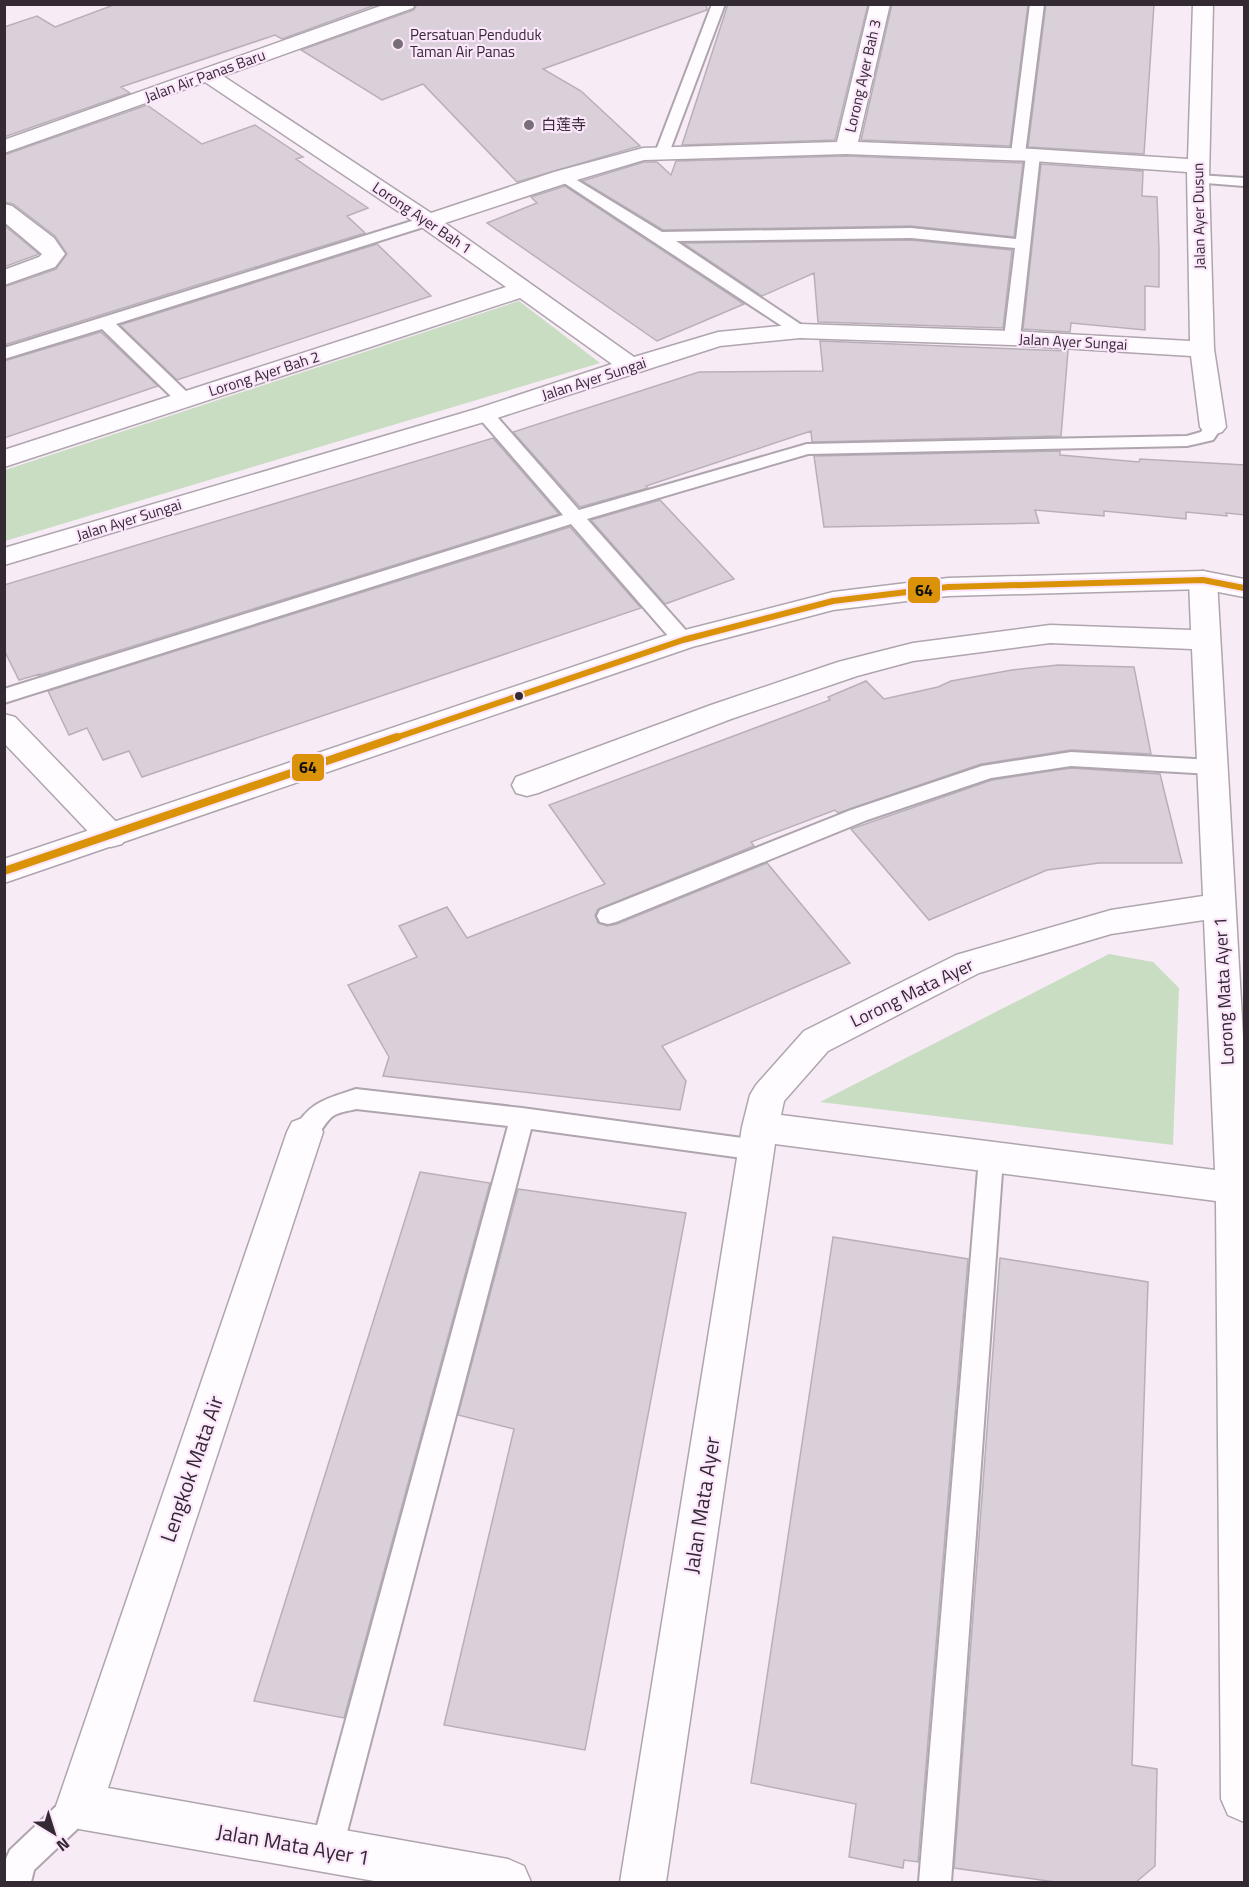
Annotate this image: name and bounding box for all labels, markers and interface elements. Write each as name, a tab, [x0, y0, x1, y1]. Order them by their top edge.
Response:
street label: Lorong Ayer Bah 3	[838, 17, 887, 135]
place label: Persatuan Penduduk Taman Air Panas	[410, 23, 542, 63]
marker: Persatuan Penduduk Taman Air Panas	[391, 37, 405, 51]
street label: Jalan Air Panas Baru	[141, 43, 268, 108]
place label: 白莲寺	[541, 113, 586, 136]
marker: 白莲寺	[522, 118, 536, 132]
street label: Jalan Ayer Dusun	[1186, 162, 1211, 270]
street label: Lorong Ayer Bah 1	[368, 176, 477, 259]
street label: Jalan Ayer Sungai	[1018, 327, 1128, 356]
street label: Lorong Ayer Bah 2	[205, 345, 322, 402]
street label: Jalan Ayer Sungai	[539, 351, 649, 406]
street label: Jalan Ayer Sungai	[74, 493, 184, 546]
line badge: 64	[907, 576, 941, 604]
text: 64	[915, 578, 933, 602]
unlabelled marker	[513, 690, 525, 702]
line badge: 64	[291, 753, 325, 782]
text: 64	[299, 755, 317, 779]
street label: Lorong Mata Ayer 1	[1206, 916, 1241, 1066]
street label: Lorong Mata Ayer	[846, 951, 978, 1034]
street label: Lengkok Mata Air	[151, 1391, 231, 1546]
street label: Jalan Mata Ayer	[674, 1434, 728, 1576]
north arrow	[24, 1803, 84, 1863]
street label: Jalan Mata Ayer 1	[214, 1815, 372, 1873]
text: N	[51, 1832, 75, 1858]

